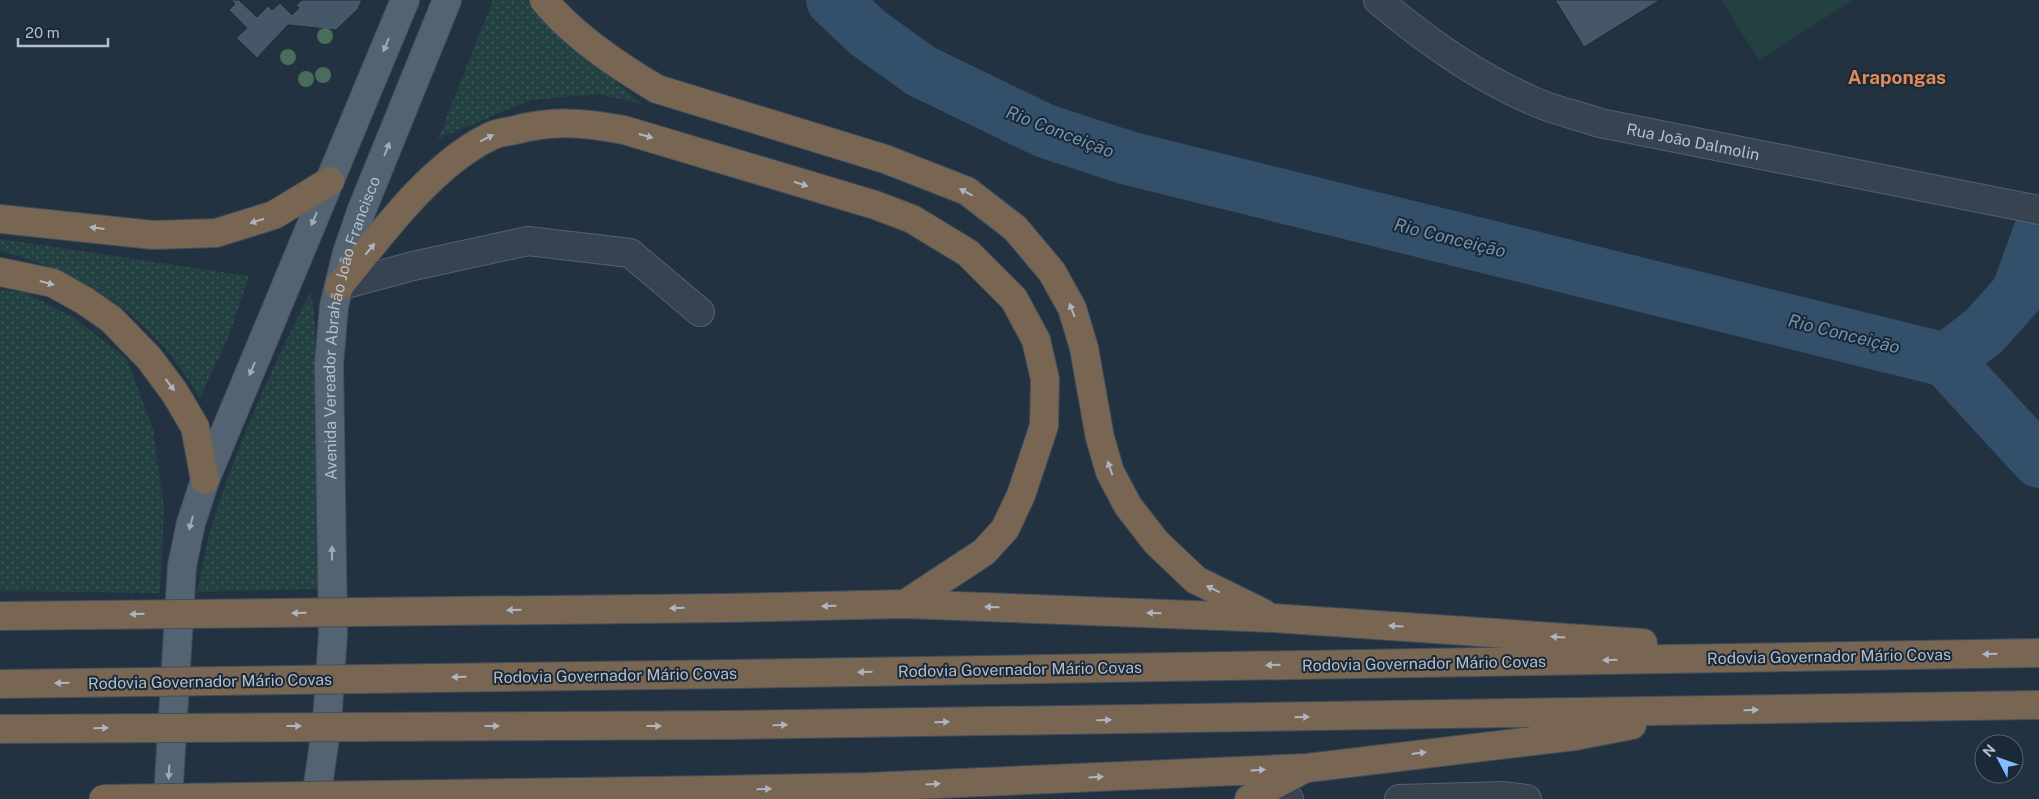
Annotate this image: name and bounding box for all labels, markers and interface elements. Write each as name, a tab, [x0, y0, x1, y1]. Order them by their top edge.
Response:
scale bar	[18, 15, 108, 47]
text: 20 m	[25, 24, 60, 41]
one-way arrow	[382, 38, 390, 53]
district label: Arapongas	[1848, 66, 1946, 88]
water label: Rio Conceição	[1003, 101, 1117, 162]
street label: Rua João Dalmolin	[1625, 119, 1761, 164]
one-way arrow	[639, 132, 654, 140]
one-way arrow	[480, 134, 494, 142]
one-way arrow	[384, 142, 391, 157]
street label: Avenida Vereador Abrahão João Francisco	[320, 174, 384, 480]
one-way arrow	[794, 180, 809, 188]
one-way arrow	[958, 188, 973, 196]
one-way arrow	[310, 212, 318, 226]
water label: Rio Conceição	[1392, 214, 1508, 262]
one-way arrow	[249, 217, 264, 225]
one-way arrow	[89, 224, 105, 232]
one-way arrow	[364, 243, 375, 256]
one-way arrow	[40, 279, 55, 287]
one-way arrow	[1068, 303, 1075, 318]
water label: Rio Conceição	[1786, 310, 1902, 358]
one-way arrow	[247, 361, 255, 376]
one-way arrow	[165, 378, 175, 392]
one-way arrow	[1106, 460, 1114, 475]
one-way arrow	[187, 515, 195, 530]
one-way arrow	[328, 544, 336, 560]
one-way arrow	[1206, 585, 1221, 593]
one-way arrow	[821, 602, 837, 610]
one-way arrow	[984, 603, 1000, 611]
one-way arrow	[668, 604, 684, 612]
one-way arrow	[506, 606, 522, 614]
one-way arrow	[291, 609, 307, 617]
one-way arrow	[1146, 609, 1162, 617]
one-way arrow	[128, 610, 144, 618]
one-way arrow	[1388, 622, 1404, 630]
one-way arrow	[1550, 633, 1566, 641]
street label: Rodovia Governador Mário Covas	[1707, 645, 1951, 668]
one-way arrow	[1982, 650, 1998, 658]
street label: Rodovia Governador Mário Covas	[1302, 652, 1546, 675]
one-way arrow	[1602, 656, 1618, 664]
street label: Rodovia Governador Mário Covas	[898, 658, 1142, 681]
one-way arrow	[1264, 661, 1280, 669]
street label: Rodovia Governador Mário Covas	[493, 664, 737, 687]
one-way arrow	[857, 668, 873, 676]
street label: Rodovia Governador Mário Covas	[88, 670, 332, 693]
one-way arrow	[451, 673, 467, 681]
one-way arrow	[53, 679, 69, 687]
one-way arrow	[1744, 706, 1760, 714]
one-way arrow	[1294, 713, 1310, 721]
one-way arrow	[1097, 716, 1113, 724]
one-way arrow	[934, 718, 950, 726]
one-way arrow	[772, 720, 788, 728]
one-way arrow	[647, 721, 663, 729]
one-way arrow	[287, 722, 303, 730]
one-way arrow	[484, 722, 500, 730]
one-way arrow	[93, 724, 109, 732]
north arrow	[1974, 734, 2024, 784]
text: N	[1980, 741, 1999, 760]
one-way arrow	[1412, 749, 1428, 757]
one-way arrow	[165, 764, 173, 780]
one-way arrow	[1250, 765, 1266, 773]
one-way arrow	[1088, 772, 1104, 780]
one-way arrow	[925, 779, 941, 787]
one-way arrow	[756, 785, 772, 793]

